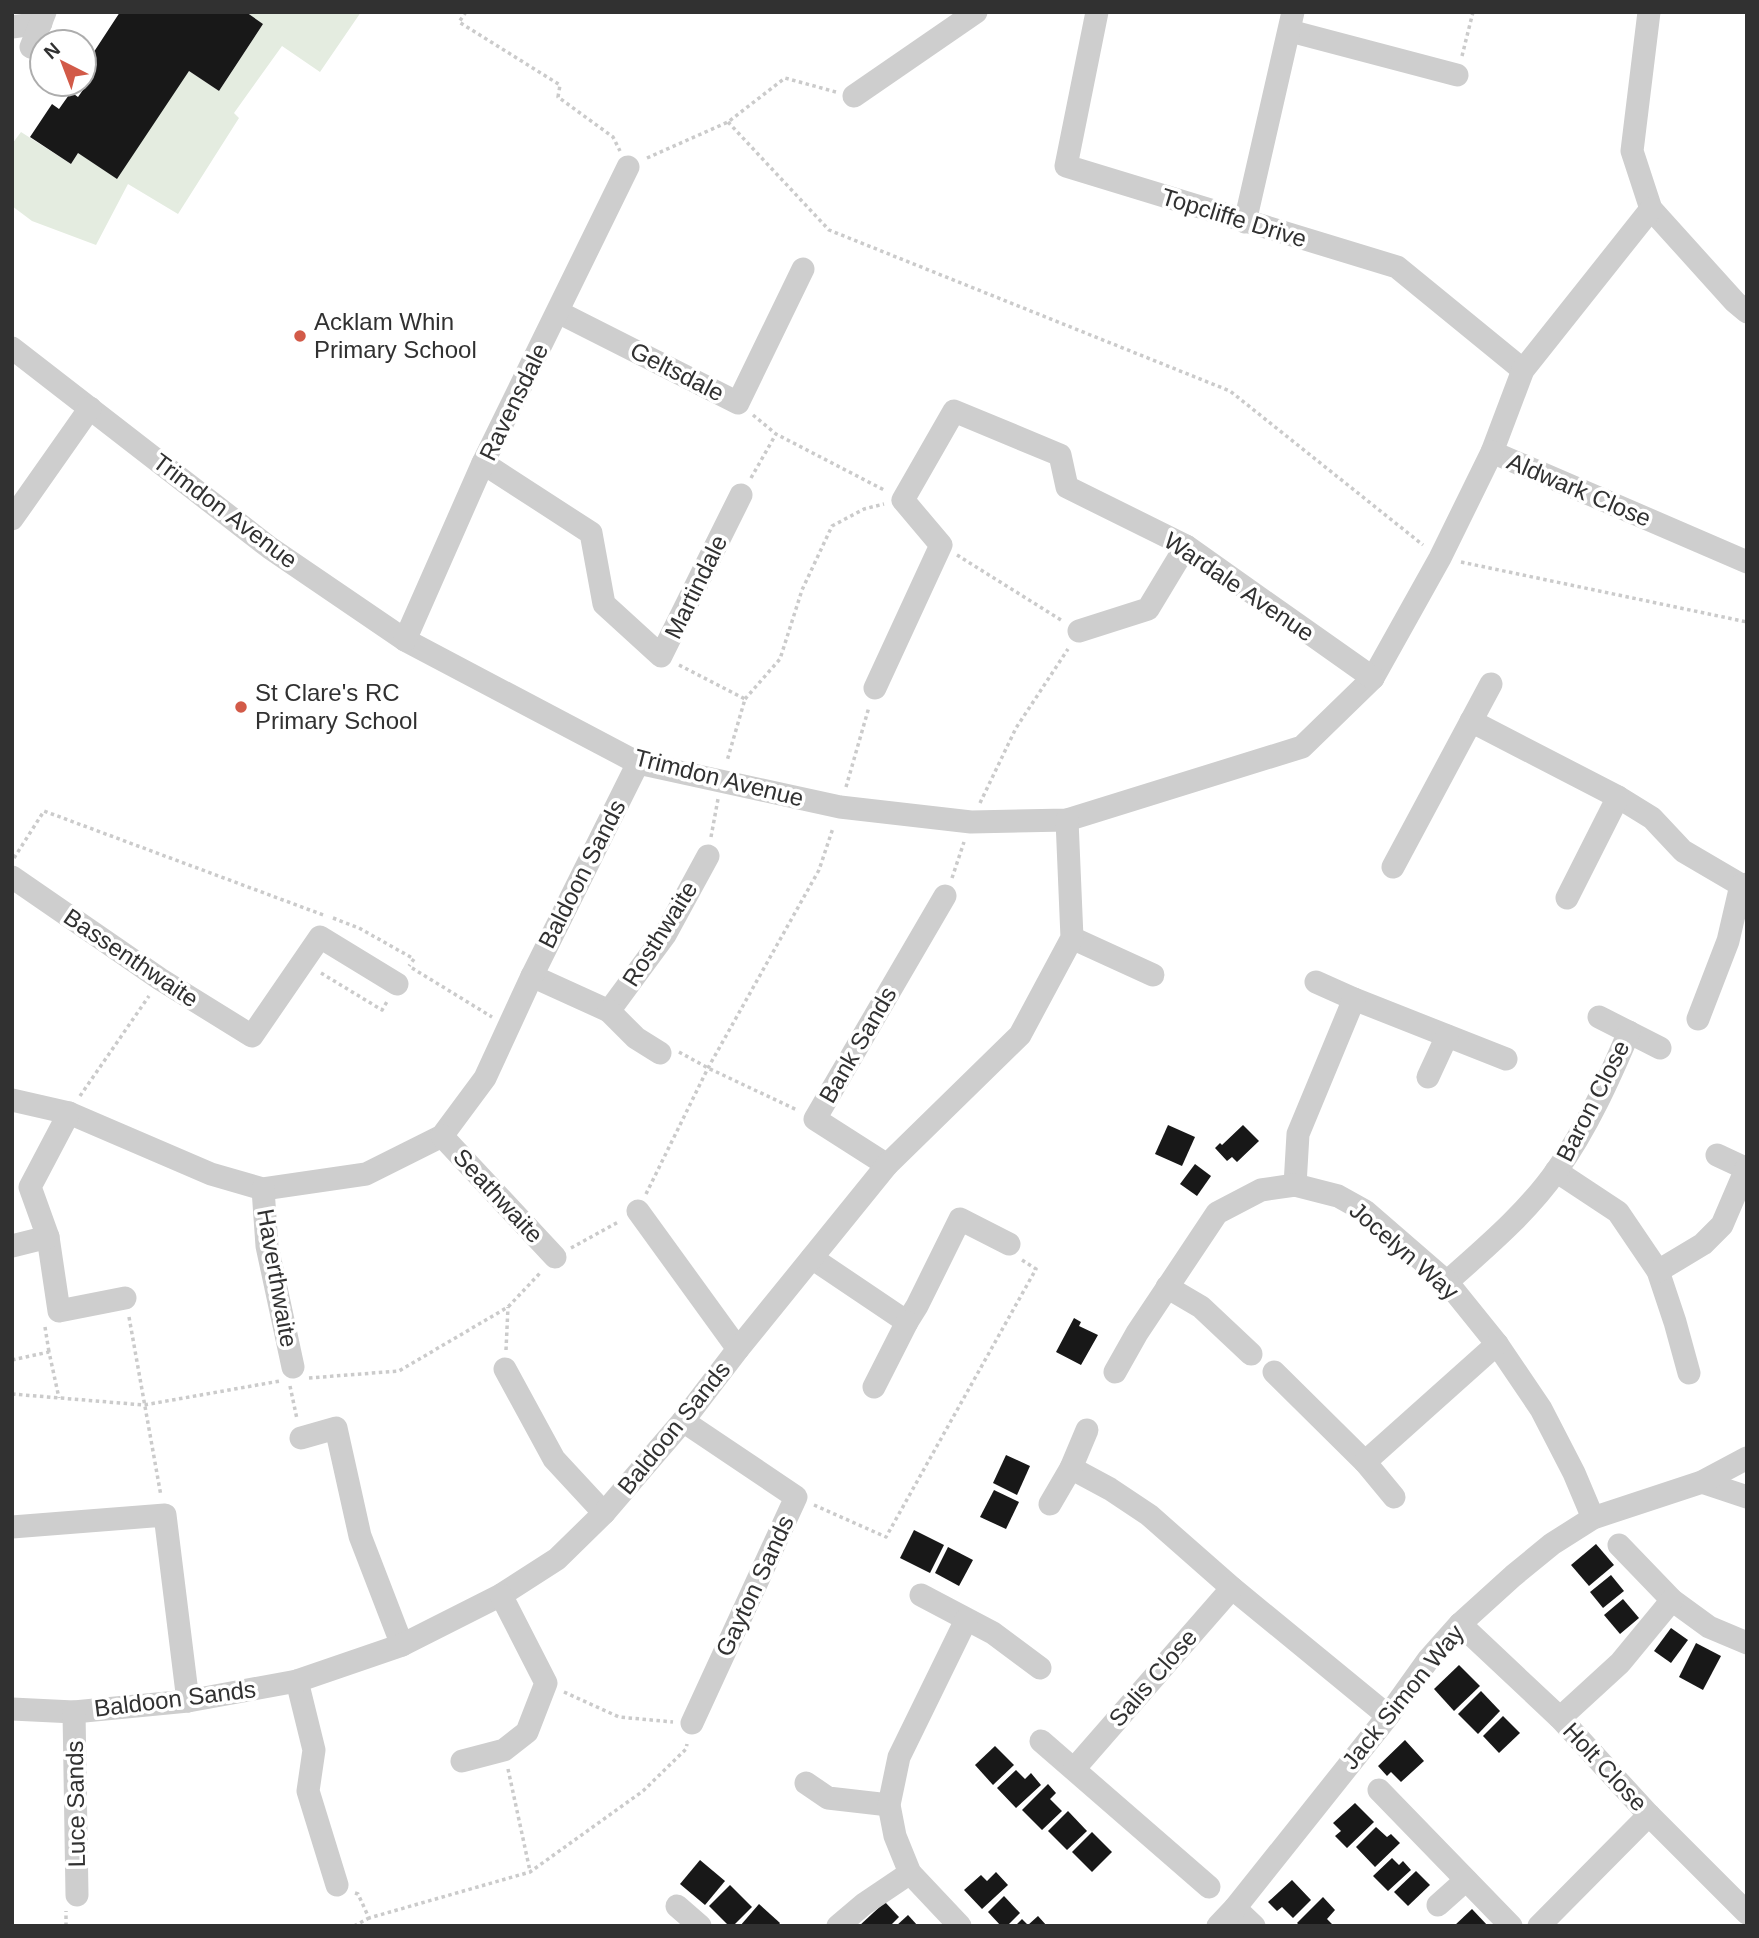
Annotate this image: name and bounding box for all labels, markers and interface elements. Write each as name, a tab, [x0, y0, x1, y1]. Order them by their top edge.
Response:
north arrow	[28, 28, 98, 98]
text: N	[40, 38, 64, 63]
street label: Topcliffe Drive	[1158, 183, 1310, 252]
place label: Acklam Whin Primary School	[314, 308, 477, 363]
marker: Acklam Whin Primary School	[292, 328, 308, 344]
street label: Geltsdale	[626, 337, 729, 407]
street label: Ravensdale	[474, 339, 553, 465]
street label: Aldwark Close	[1503, 447, 1655, 532]
street label: Trimdon Avenue	[148, 448, 303, 574]
street label: Wardale Avenue	[1159, 527, 1319, 647]
street label: Martindale	[659, 531, 732, 643]
place label: St Clare's RC Primary School	[255, 679, 418, 734]
marker: St Clare's RC Primary School	[233, 699, 249, 715]
street label: Trimdon Avenue	[632, 743, 807, 812]
street label: Baldoon Sands	[533, 795, 631, 952]
street label: Rosthwaite	[617, 876, 702, 991]
street label: Bassenthwaite	[59, 903, 204, 1012]
street label: Bank Sands	[814, 982, 902, 1108]
street label: Baron Close	[1551, 1036, 1635, 1166]
street label: Seathwaite	[448, 1143, 549, 1248]
street label: Jocelyn Way	[1344, 1196, 1464, 1305]
street label: Haverthwaite	[252, 1207, 303, 1349]
street label: Baldoon Sands	[612, 1356, 735, 1499]
street label: Gayton Sands	[710, 1511, 799, 1660]
street label: Jack Simon Way	[1336, 1619, 1469, 1774]
street label: Salis Close	[1103, 1624, 1202, 1732]
street label: Baldoon Sands	[93, 1675, 257, 1722]
street label: Holt Close	[1558, 1717, 1653, 1816]
street label: Luce Sands	[61, 1740, 90, 1868]

